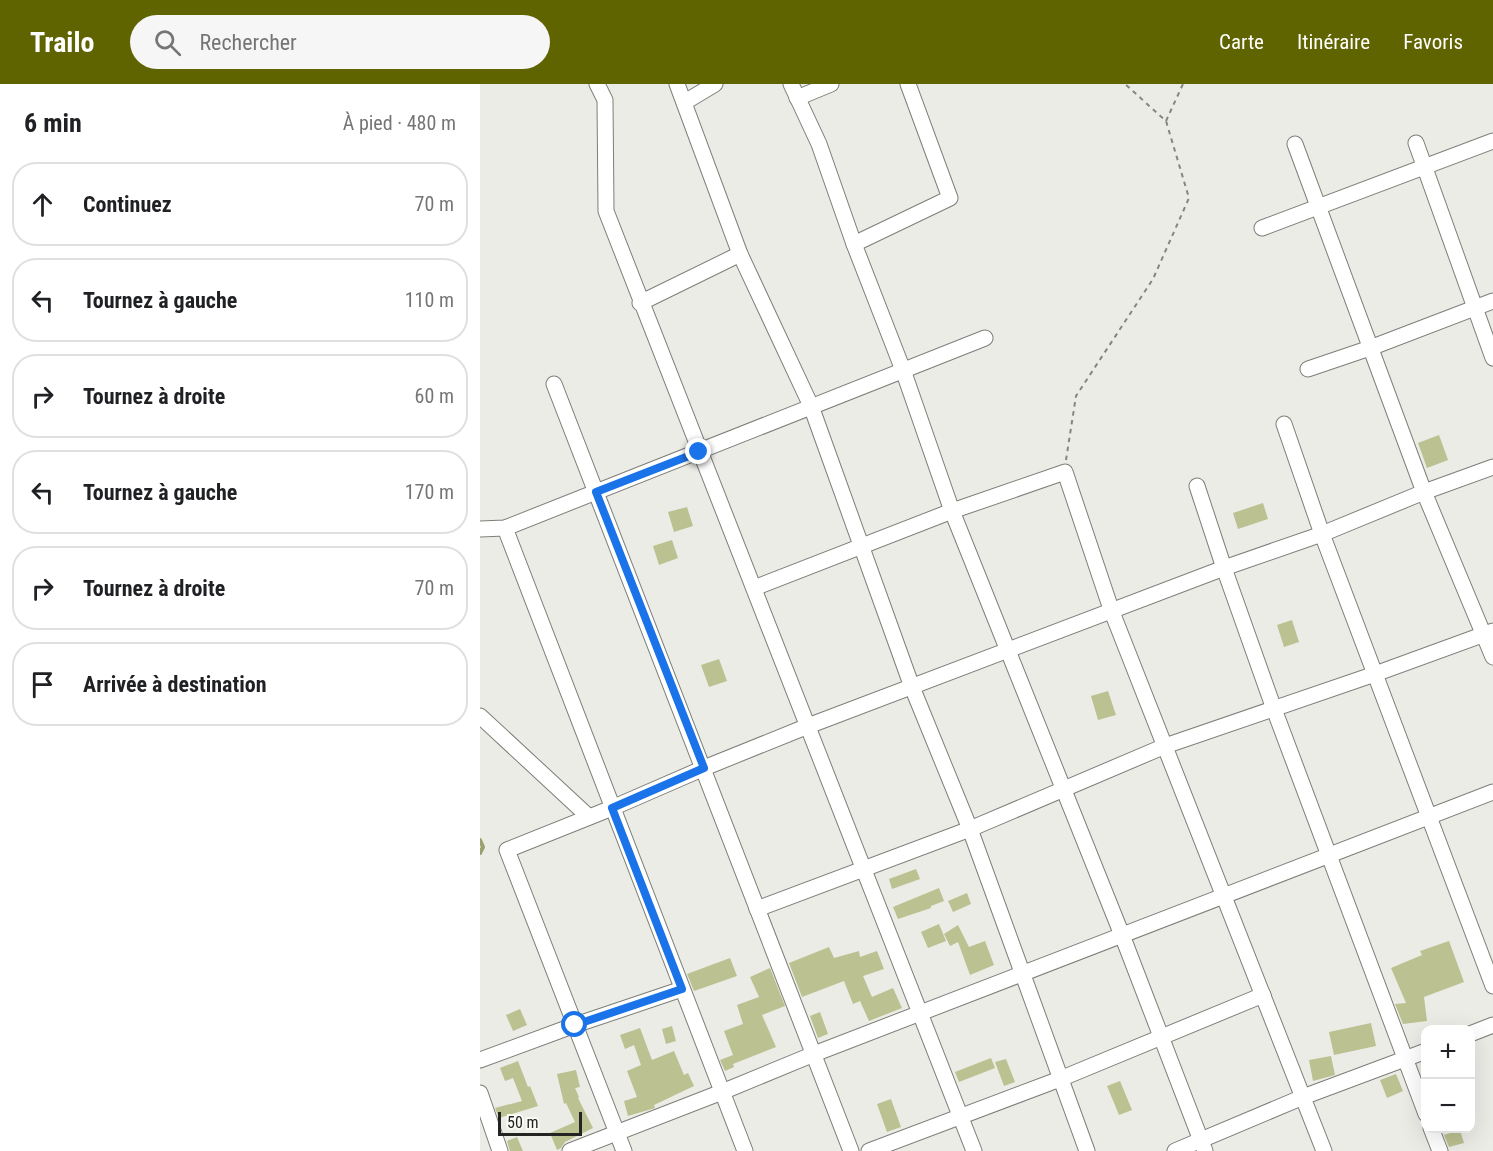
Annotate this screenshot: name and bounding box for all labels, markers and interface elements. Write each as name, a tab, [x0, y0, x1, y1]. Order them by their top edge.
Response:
search box	[130, 15, 550, 69]
text: Trailo	[30, 26, 94, 59]
icon: search	[151, 26, 184, 59]
text: Rechercher	[199, 30, 297, 55]
text: Carte	[1219, 30, 1264, 54]
text: Itinéraire	[1297, 30, 1370, 54]
text: Favoris	[1403, 30, 1463, 54]
text: 6 min	[24, 108, 82, 138]
text: À pied · 480 m	[343, 111, 456, 135]
icon: ahead	[26, 188, 59, 221]
text: Continuez	[83, 192, 172, 217]
text: 70 m	[415, 192, 454, 216]
icon: left	[26, 284, 59, 317]
text: Tournez à gauche	[83, 288, 237, 313]
text: 110 m	[405, 288, 454, 312]
icon: right	[26, 380, 59, 413]
text: Tournez à droite	[83, 384, 225, 409]
text: 60 m	[415, 384, 454, 408]
route end	[685, 438, 711, 464]
icon: left	[26, 476, 59, 509]
text: Tournez à gauche	[83, 480, 237, 505]
text: 170 m	[405, 480, 454, 504]
icon: right	[26, 572, 59, 605]
text: Tournez à droite	[83, 576, 225, 601]
text: 70 m	[415, 576, 454, 600]
icon: arrive	[26, 668, 59, 701]
text: Arrivée à destination	[83, 672, 267, 697]
route start	[561, 1011, 587, 1037]
map controls	[1421, 1025, 1475, 1133]
button: +	[1421, 1025, 1475, 1079]
button: −	[1421, 1079, 1475, 1133]
scale bar	[498, 1109, 582, 1136]
text: 50 m	[507, 1113, 539, 1132]

